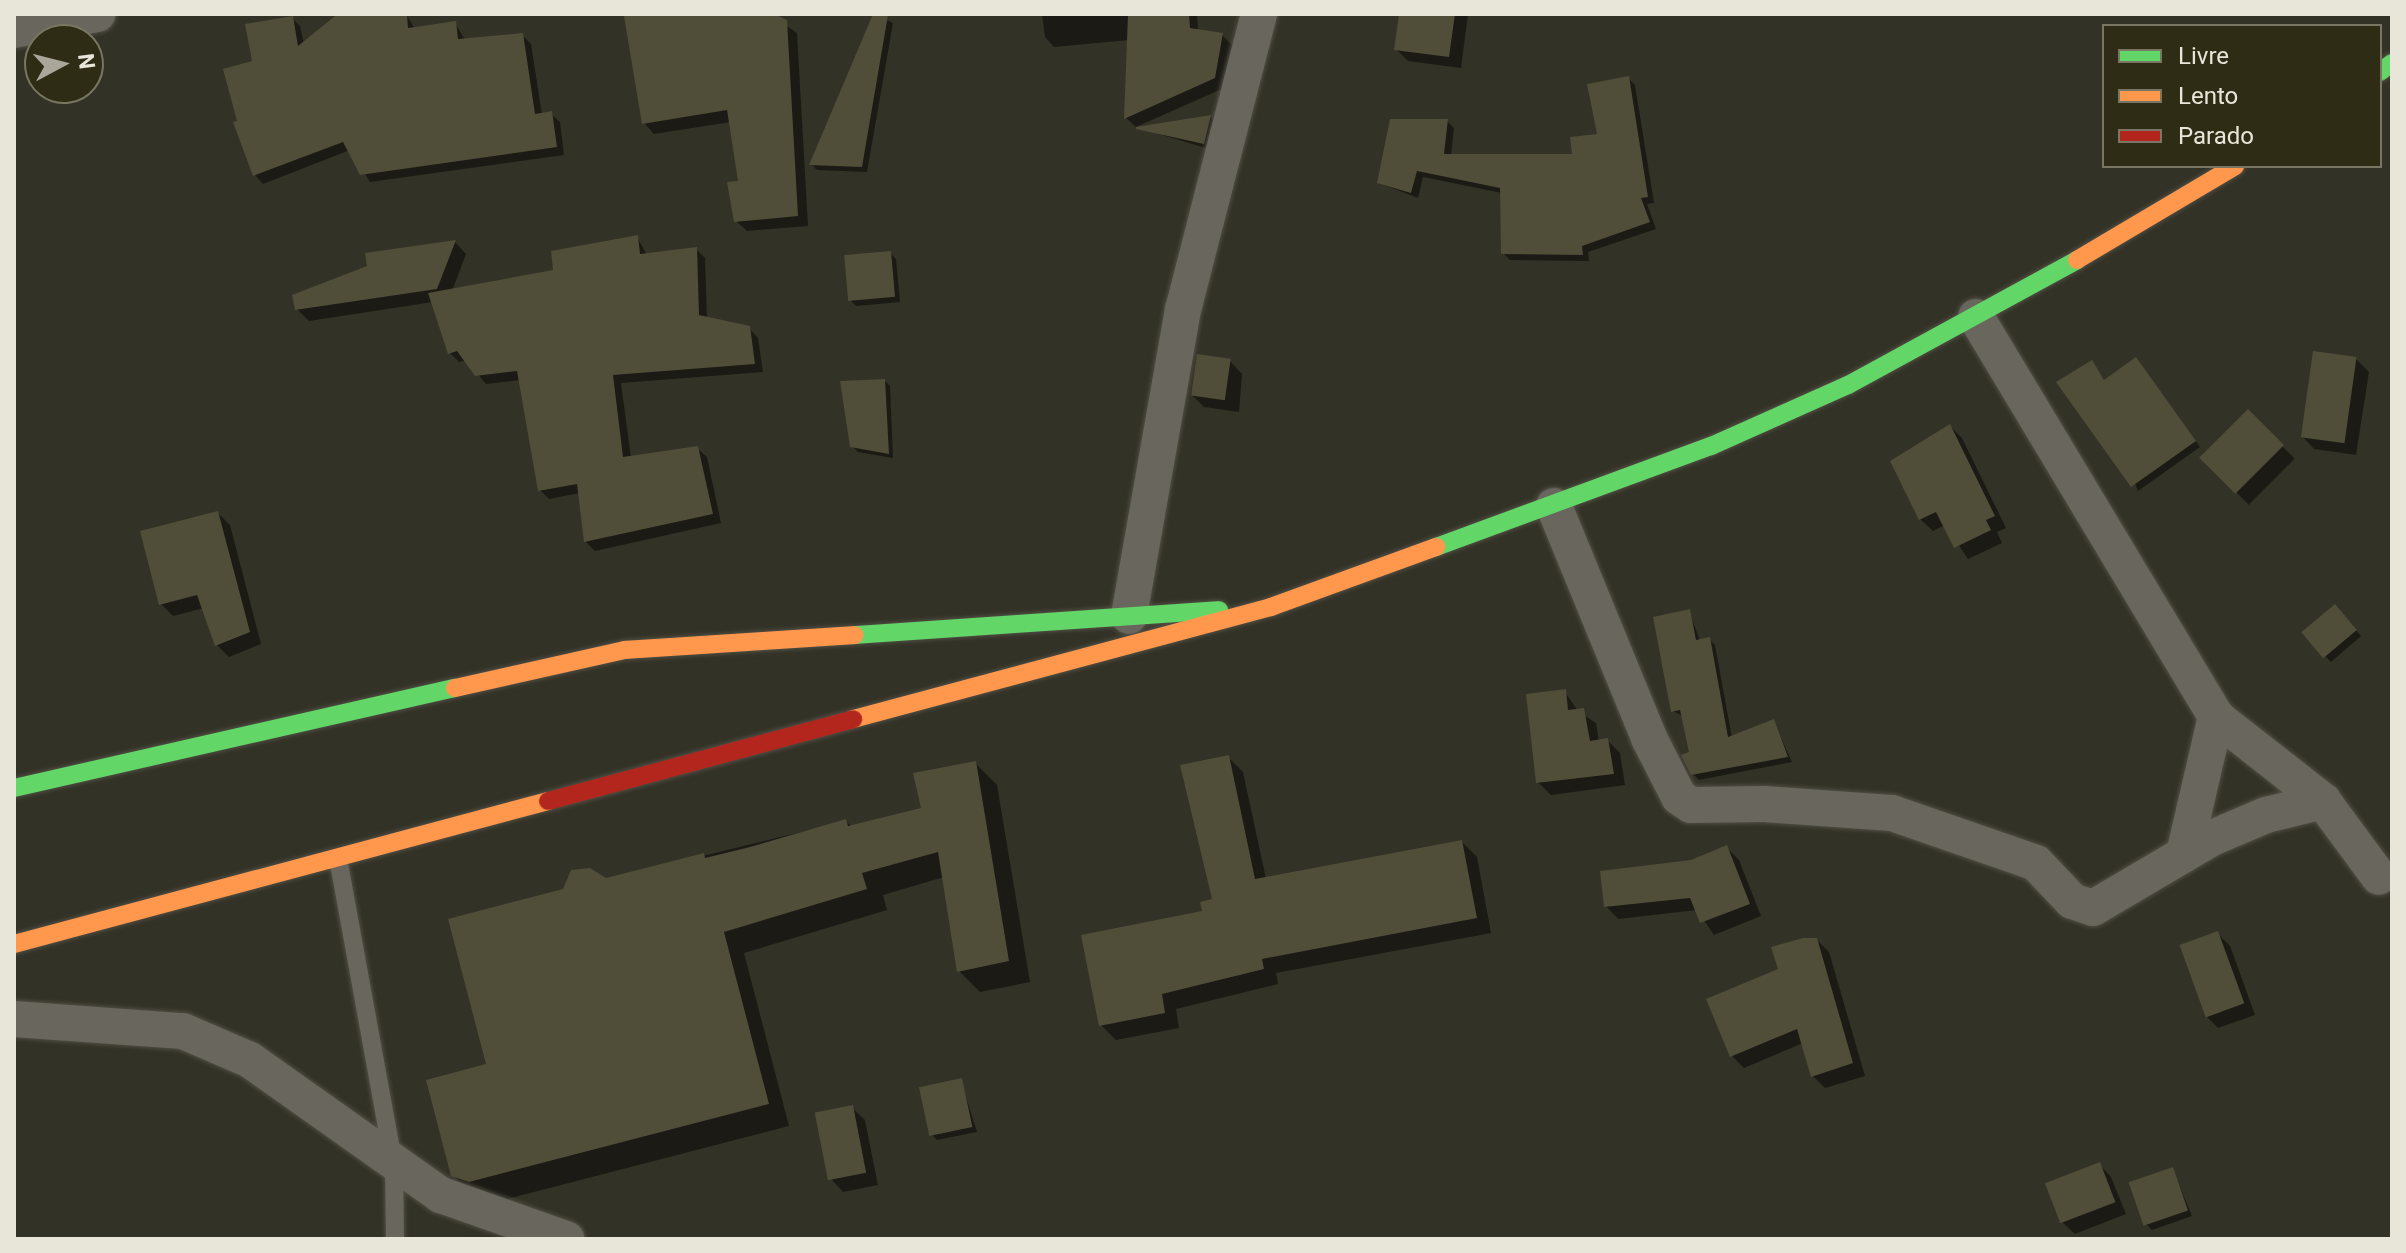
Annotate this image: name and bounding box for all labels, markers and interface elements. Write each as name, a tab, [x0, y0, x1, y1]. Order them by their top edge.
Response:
north arrow	[24, 24, 104, 104]
legend	[2102, 24, 2382, 168]
text: Livre	[2178, 42, 2229, 70]
text: N	[73, 52, 100, 70]
text: Lento	[2178, 82, 2238, 110]
text: Parado	[2178, 122, 2254, 150]

